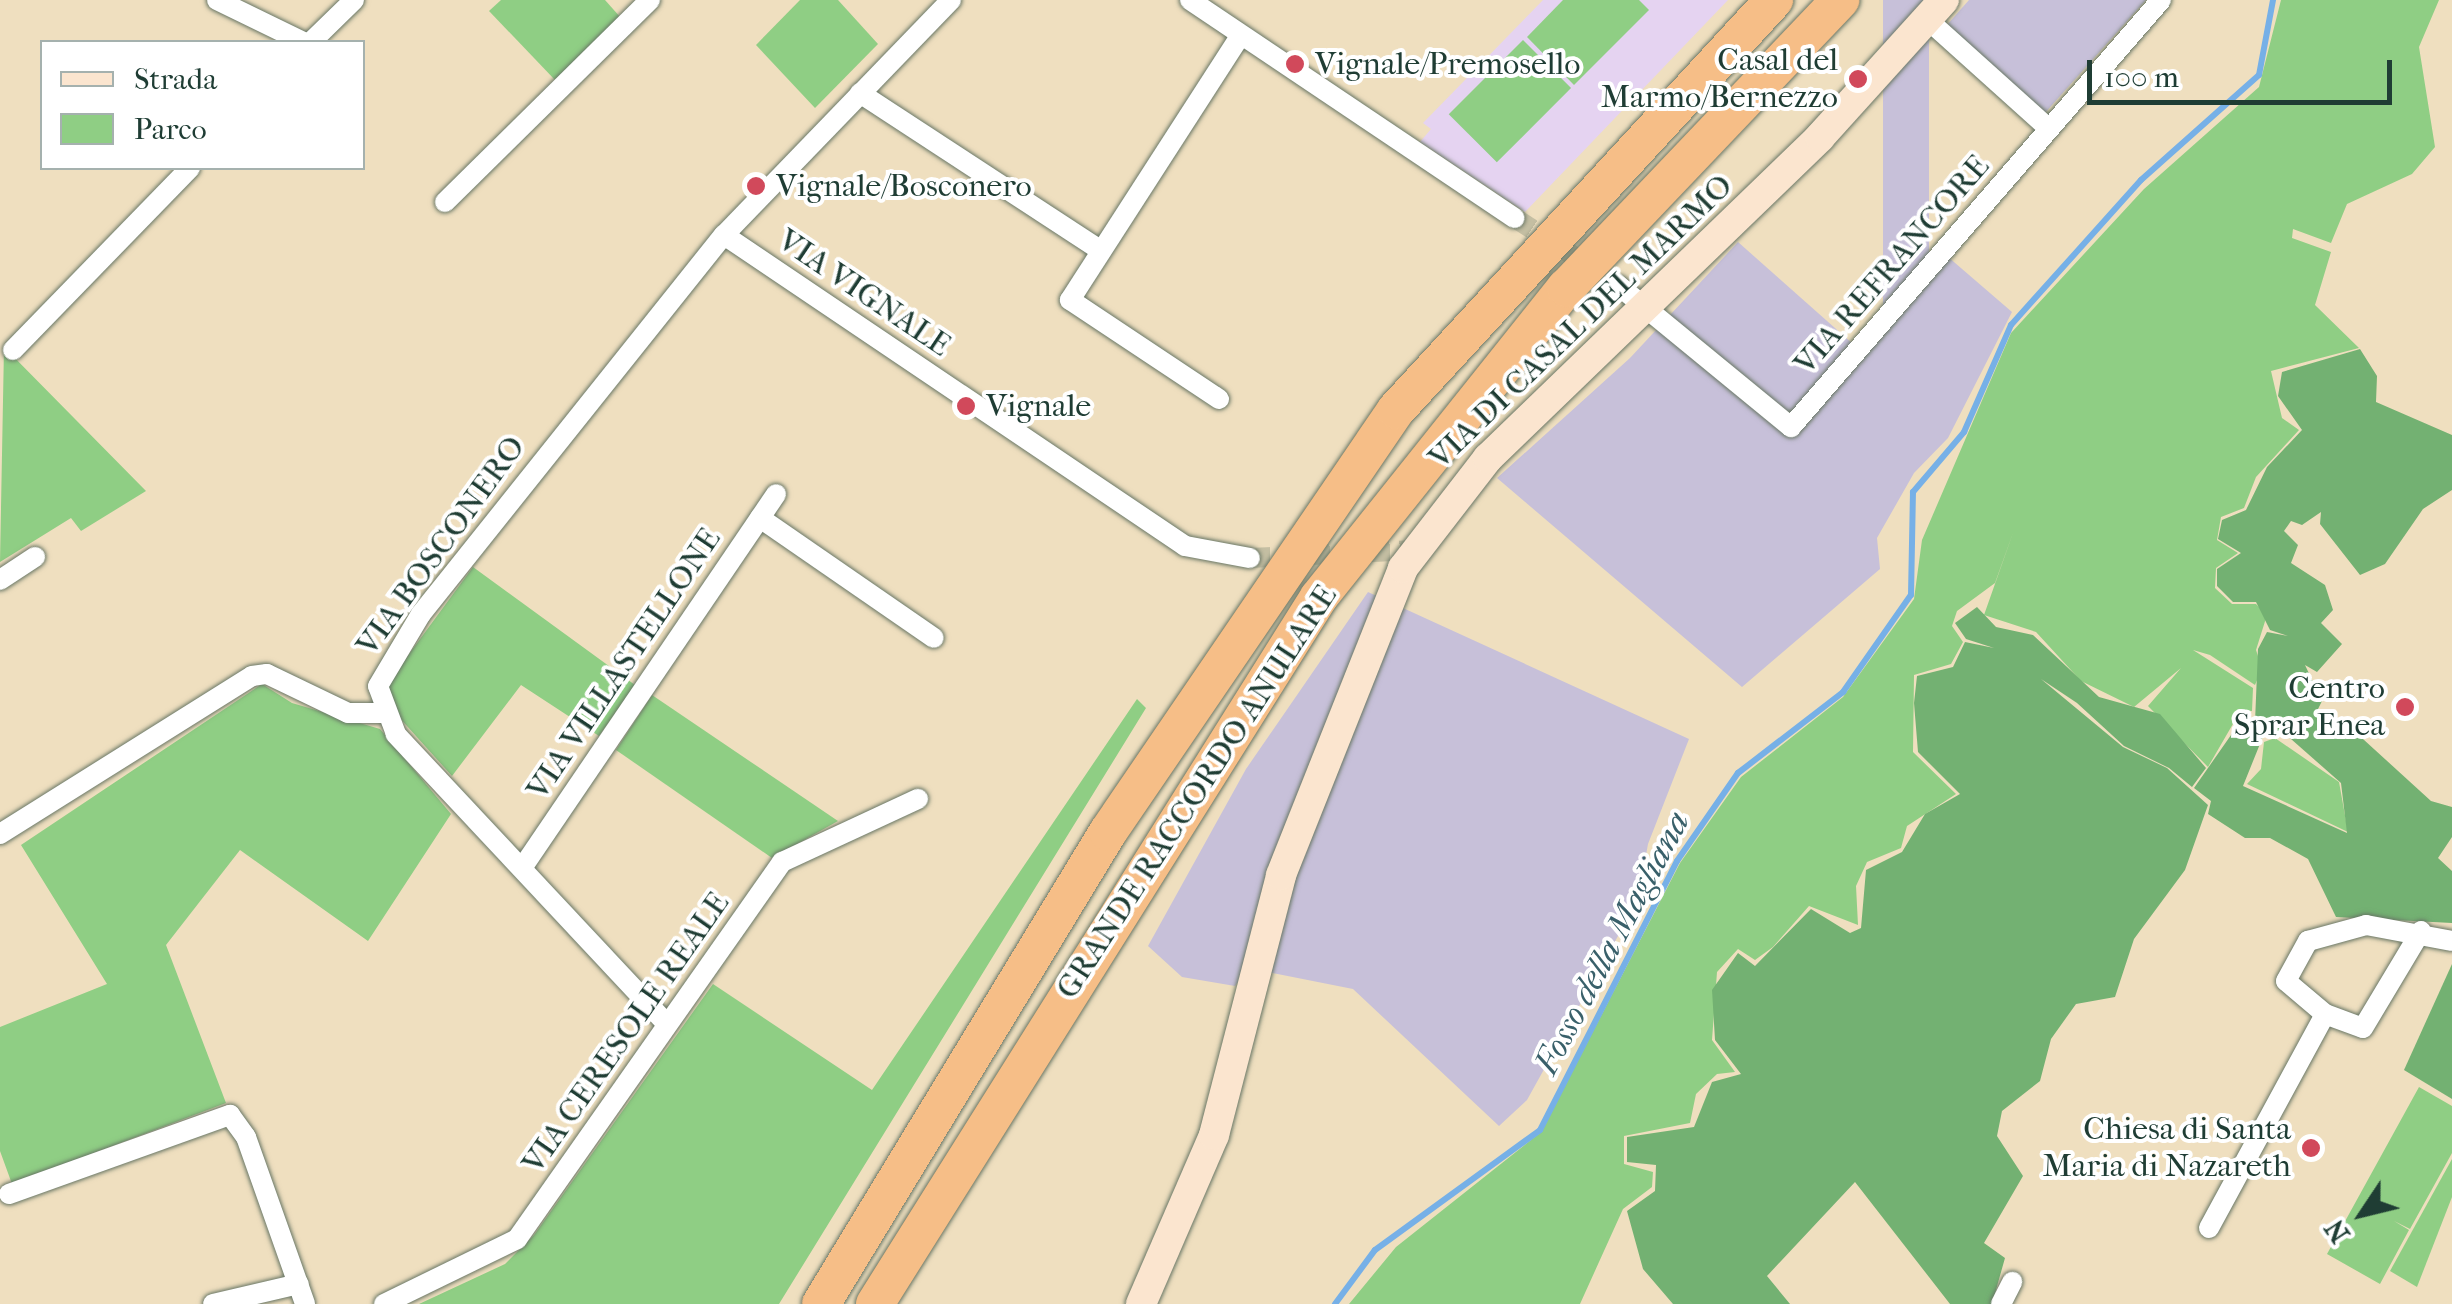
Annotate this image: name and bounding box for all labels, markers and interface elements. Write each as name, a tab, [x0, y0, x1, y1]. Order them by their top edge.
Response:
legend	[40, 40, 365, 170]
scale bar	[2092, 40, 2397, 102]
place label: Casal del Marmo/Bernezzo	[1601, 42, 1838, 117]
place label: Vignale/Premosello	[1315, 45, 1580, 83]
marker: Vignale/Premosello	[1284, 53, 1306, 75]
text: 100 m	[2104, 60, 2179, 95]
text: Strada	[134, 62, 217, 97]
marker: Casal del Marmo/Bernezzo	[1847, 68, 1869, 90]
text: Parco	[134, 112, 207, 147]
street label: VIA REFRANCORE	[1786, 147, 1998, 383]
place label: Vignale/Bosconero	[776, 167, 1032, 205]
street label: VIA DI CASAL DEL MARMO	[1421, 167, 1741, 477]
marker: Vignale/Bosconero	[745, 175, 767, 197]
street label: VIA VIGNALE	[770, 221, 958, 365]
place label: Vignale	[986, 387, 1091, 425]
marker: Vignale	[955, 395, 977, 417]
street label: VIA BOSCONERO	[349, 429, 533, 663]
street label: VIA VILLASTELLONE	[519, 521, 729, 807]
street label: GRANDE RACCORDO ANULARE	[1049, 578, 1345, 1006]
place label: Centro Sprar Enea	[2234, 670, 2385, 745]
marker: Centro Sprar Enea	[2394, 696, 2416, 718]
water label: Fosso della Magliana	[1525, 804, 1699, 1082]
street label: VIA CERESOLE REALE	[514, 885, 738, 1181]
place label: Chiesa di Santa Maria di Nazareth	[2042, 1111, 2291, 1186]
marker: Chiesa di Santa Maria di Nazareth	[2300, 1137, 2322, 1159]
north arrow	[2312, 1164, 2412, 1264]
text: N	[2317, 1213, 2357, 1250]

